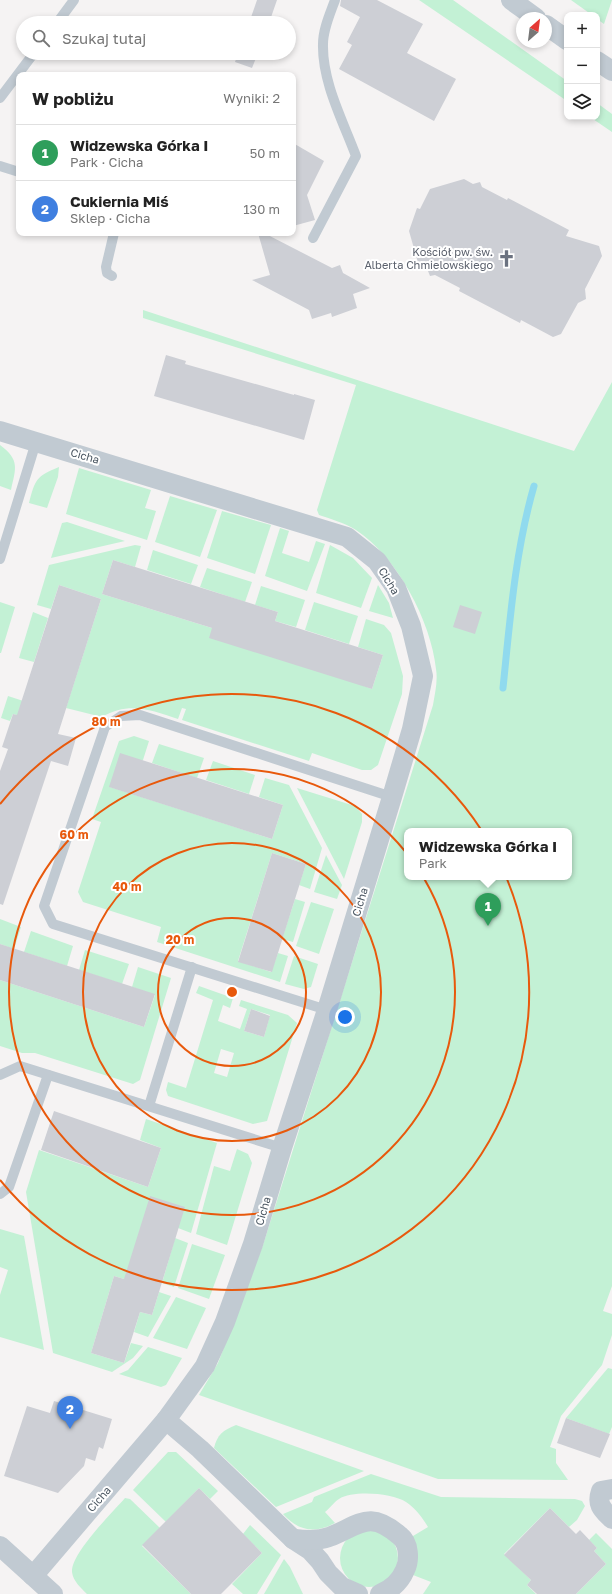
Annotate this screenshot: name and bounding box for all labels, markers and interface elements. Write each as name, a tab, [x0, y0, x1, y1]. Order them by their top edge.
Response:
north arrow	[516, 12, 552, 48]
map controls	[564, 12, 600, 120]
button: +	[564, 12, 600, 48]
search box	[16, 16, 296, 60]
icon: search	[30, 27, 52, 49]
text: Szukaj tutaj	[62, 29, 146, 47]
button: −	[564, 48, 600, 84]
button: layers	[564, 84, 600, 120]
text: W pobliżu	[32, 88, 114, 109]
text: Wyniki: 2	[223, 90, 280, 106]
text: Widzewska Górka I	[70, 136, 208, 154]
text: 1	[42, 145, 48, 161]
text: 50 m	[250, 145, 280, 161]
text: Park · Cicha	[70, 154, 143, 170]
text: Cukiernia Miś	[70, 192, 169, 210]
text: 2	[41, 201, 49, 217]
text: 130 m	[243, 201, 280, 217]
text: Sklep · Cicha	[70, 210, 150, 226]
place label: Kościół pw. św. Alberta Chmielowskiego	[364, 245, 493, 271]
church icon: Kościół pw. św. Alberta Chmielowskiego	[496, 248, 516, 268]
street label: Cicha	[69, 445, 101, 466]
street label: Cicha	[376, 565, 403, 597]
text: 80 m	[92, 714, 120, 729]
text: 60 m	[60, 827, 88, 842]
popup	[404, 828, 572, 880]
text: Widzewska Górka I	[419, 837, 557, 855]
text: Park	[419, 855, 447, 871]
text: 40 m	[113, 879, 141, 894]
street label: Cicha	[349, 886, 370, 918]
pin: 1	[475, 893, 501, 926]
text: 20 m	[166, 932, 194, 947]
centre of rings	[225, 985, 239, 999]
your location	[335, 1007, 355, 1027]
street label: Cicha	[252, 1195, 273, 1227]
pin: 2	[57, 1396, 83, 1429]
street label: Cicha	[84, 1483, 113, 1514]

